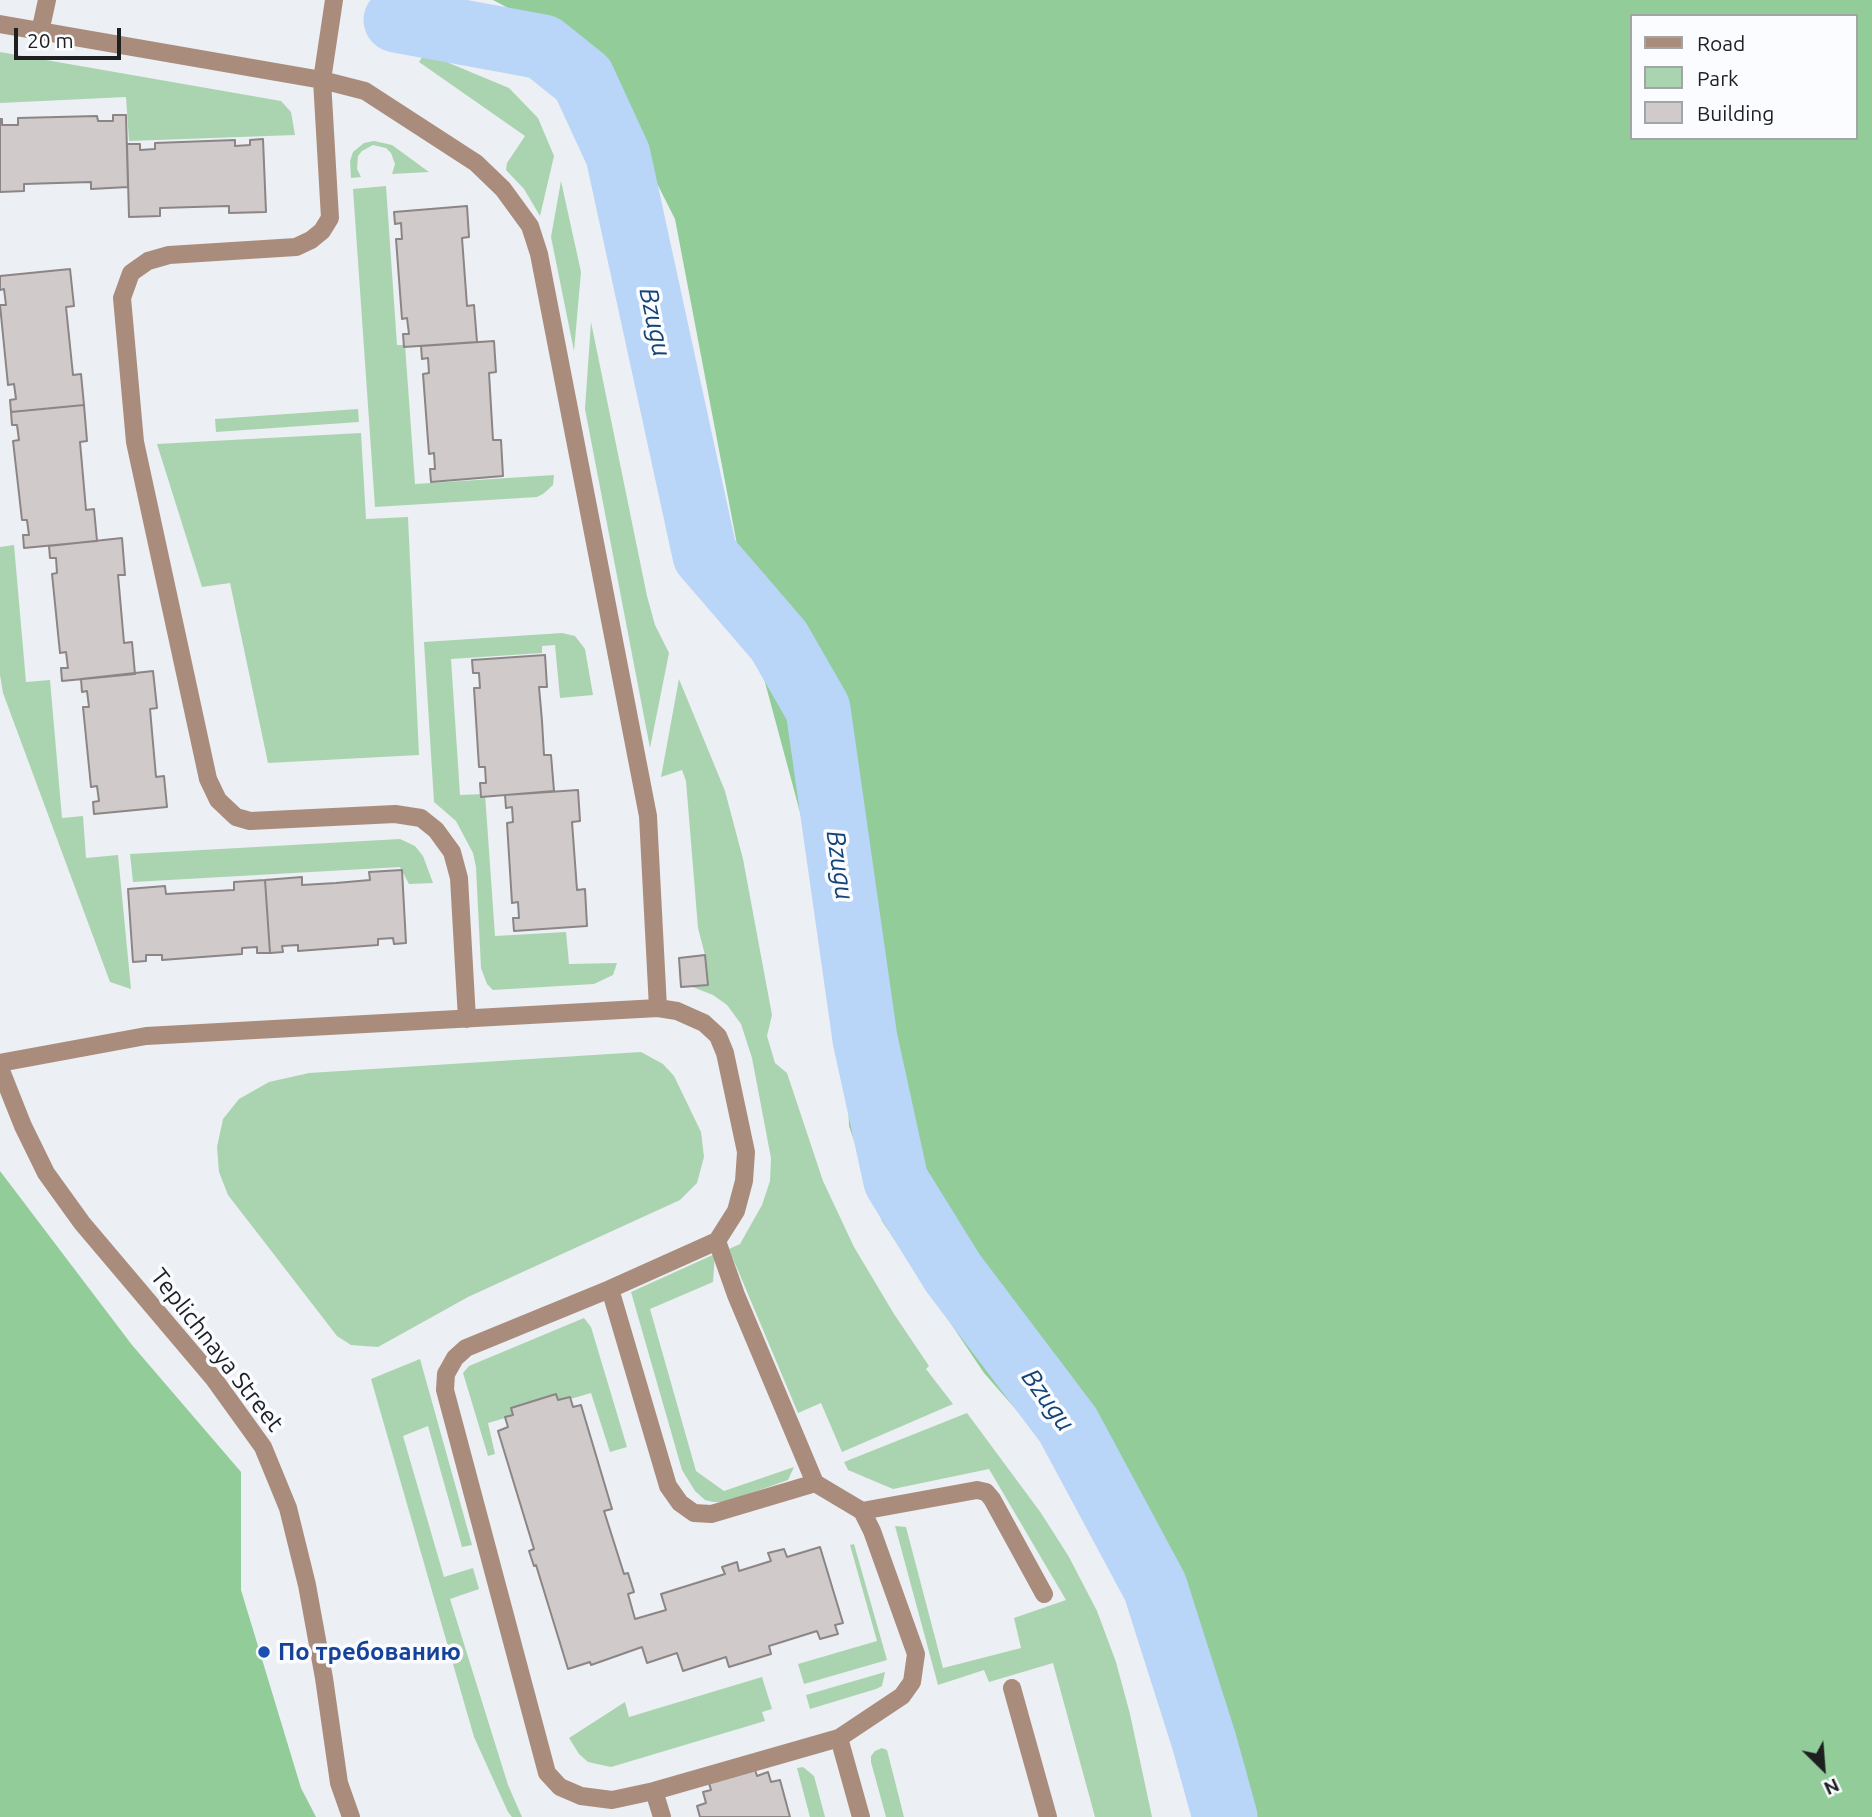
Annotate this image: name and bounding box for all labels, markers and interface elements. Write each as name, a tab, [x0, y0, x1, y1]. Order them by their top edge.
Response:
scale bar	[18, 14, 124, 58]
legend	[1630, 14, 1858, 140]
text: 20 m	[27, 28, 74, 52]
text: Road	[1697, 31, 1745, 55]
text: Park	[1697, 66, 1739, 90]
text: Building	[1697, 101, 1774, 125]
water label: Bzugu	[632, 285, 678, 359]
water label: Bzugu	[820, 828, 860, 902]
street label: Teplichnaya Street	[144, 1263, 290, 1437]
water label: Bzugu	[1015, 1363, 1081, 1437]
place label: По требованию	[278, 1638, 461, 1666]
marker: По требованию	[256, 1644, 272, 1660]
north arrow	[1788, 1733, 1858, 1803]
text: N	[1821, 1774, 1843, 1800]

